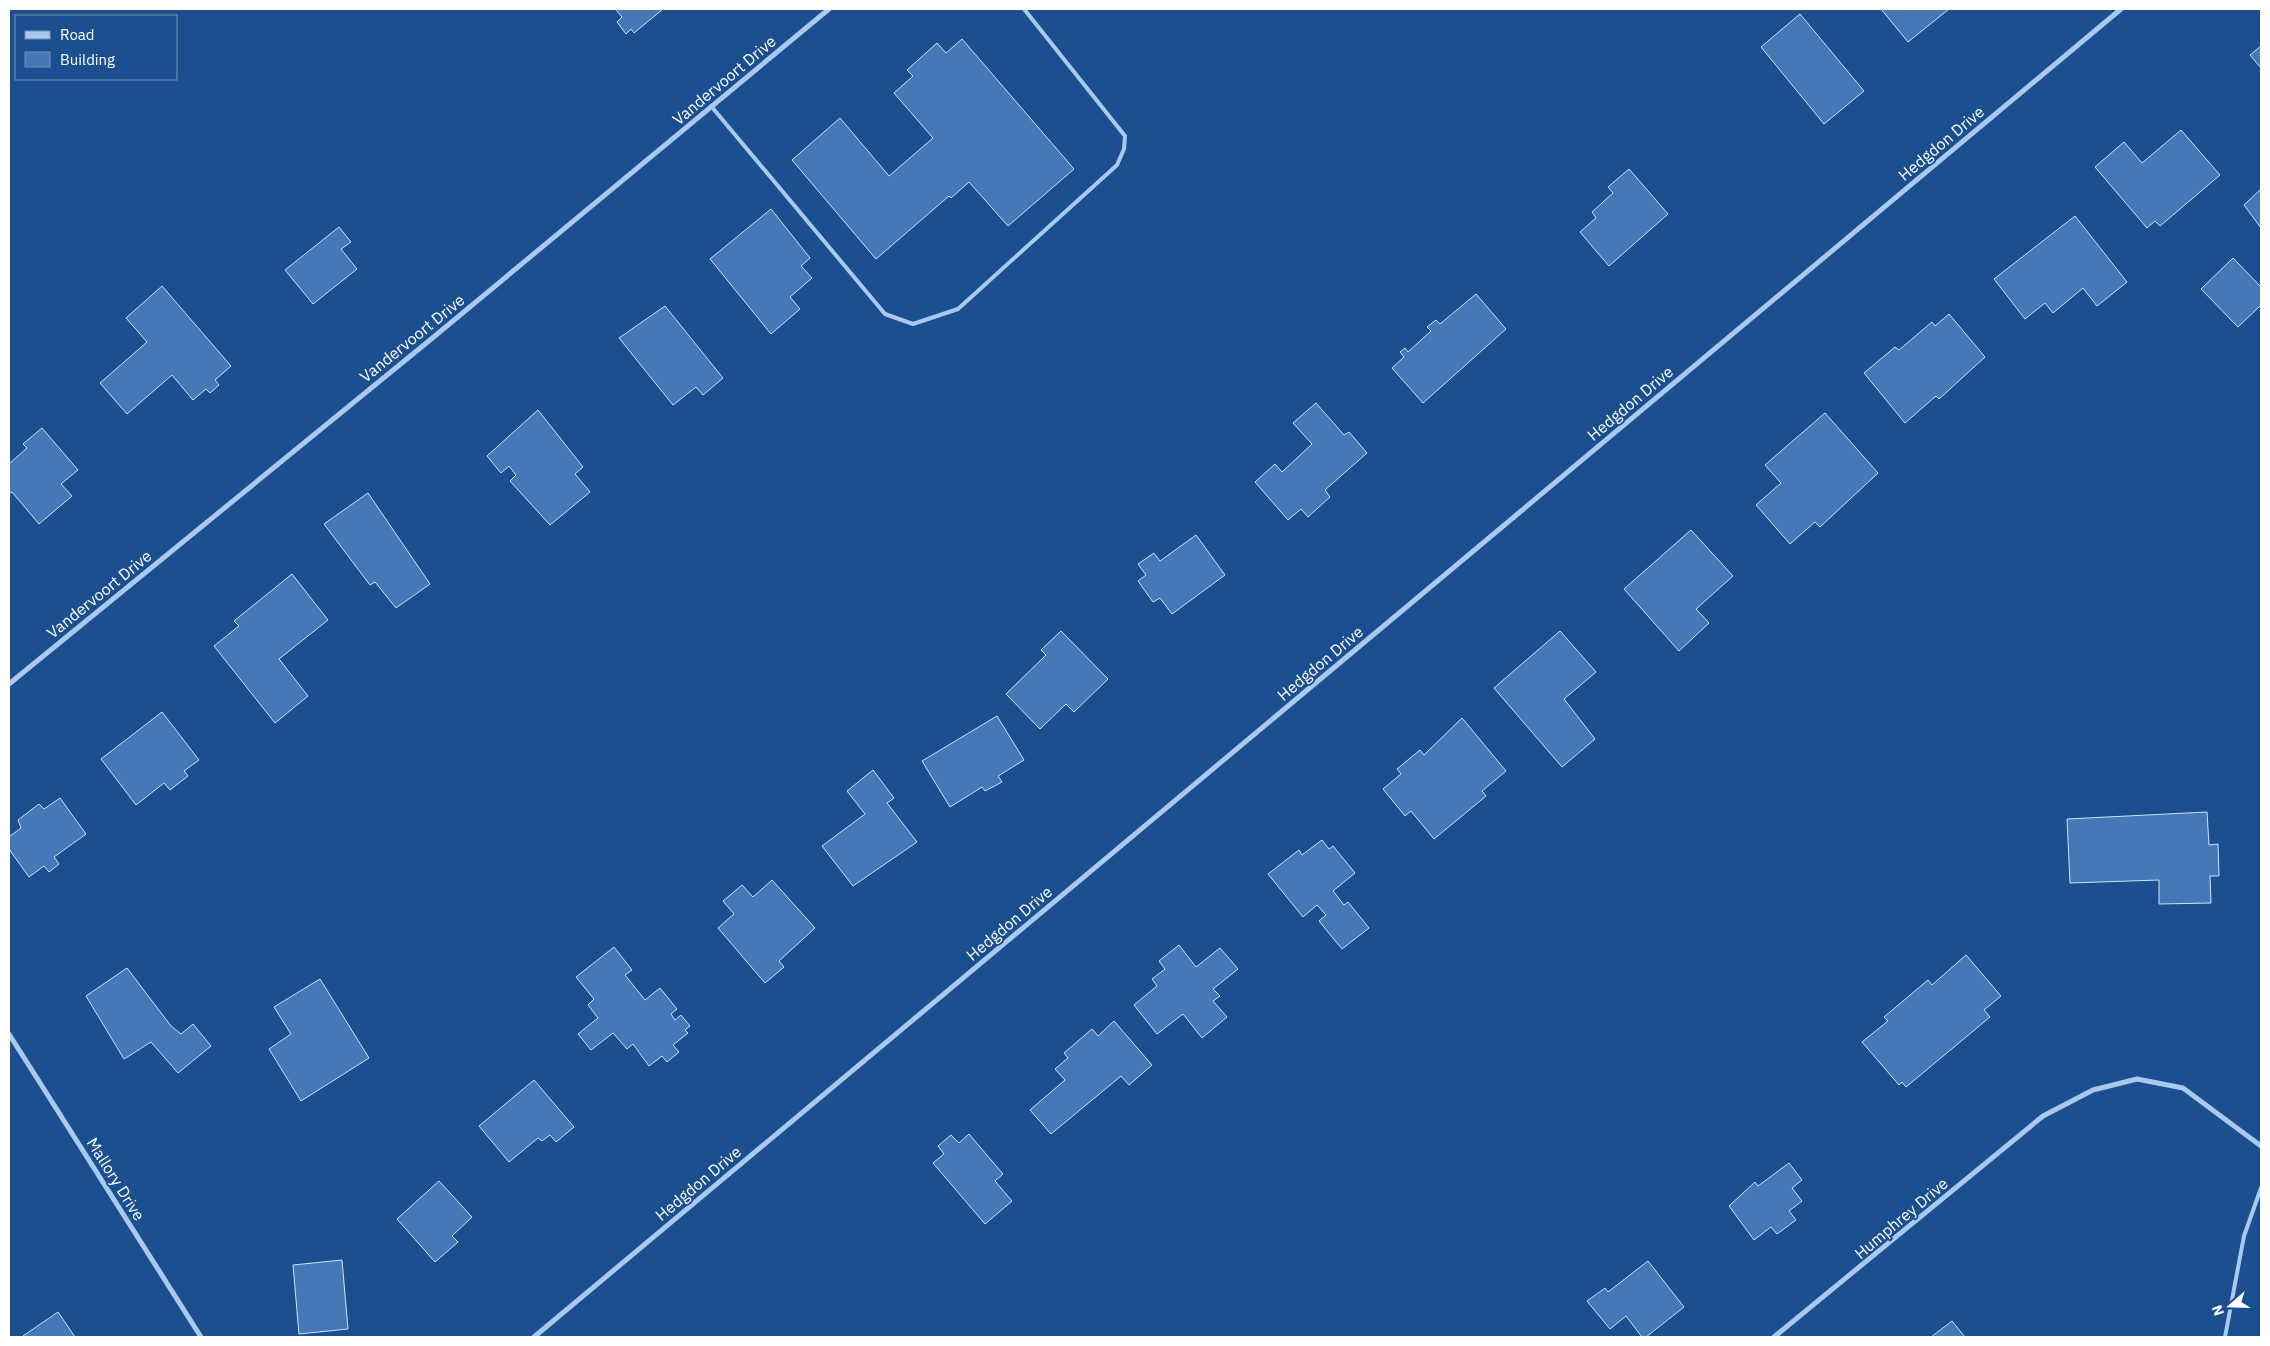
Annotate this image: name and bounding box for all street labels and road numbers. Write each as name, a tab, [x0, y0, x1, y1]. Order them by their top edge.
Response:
street label: Vandervoort Drive	[668, 31, 780, 129]
street label: Hedgdon Drive	[1894, 101, 1988, 185]
street label: Vandervoort Drive	[356, 289, 469, 386]
street label: Hedgdon Drive	[1583, 361, 1677, 445]
street label: Vandervoort Drive	[43, 545, 156, 642]
street label: Hedgdon Drive	[1273, 621, 1367, 705]
street label: Hedgdon Drive	[962, 881, 1056, 965]
street label: Mallory Drive	[83, 1134, 150, 1224]
street label: Hedgdon Drive	[651, 1141, 745, 1225]
street label: Humphrey Drive	[1850, 1173, 1952, 1263]

